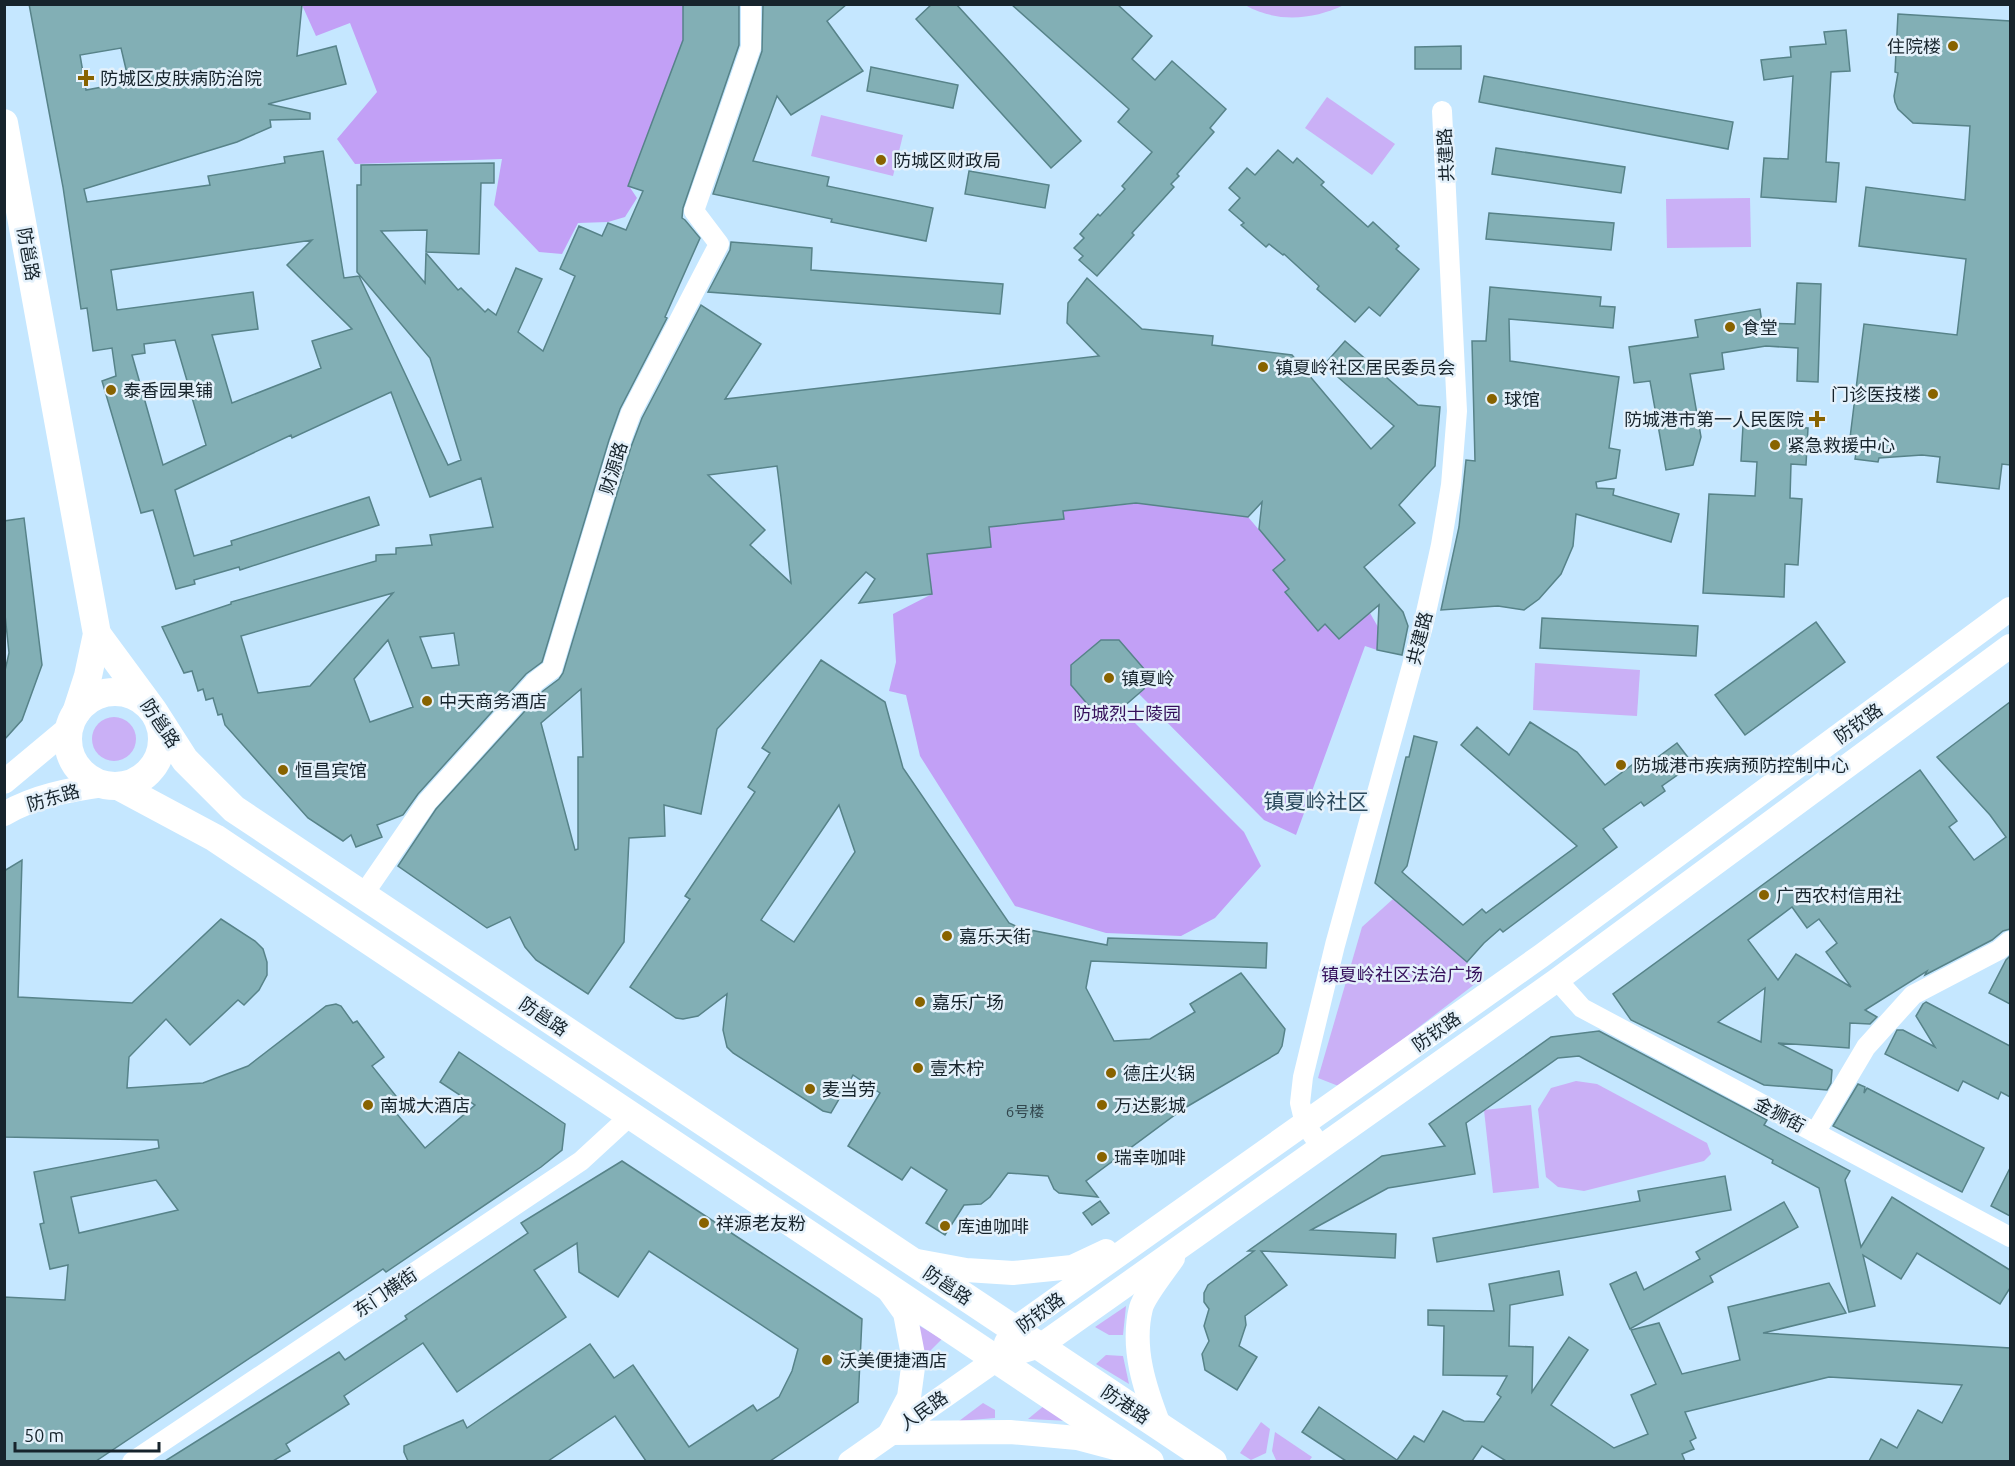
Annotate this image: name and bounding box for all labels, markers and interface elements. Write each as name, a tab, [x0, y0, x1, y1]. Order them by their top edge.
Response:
place label: 住院楼	[1887, 36, 1941, 56]
marker: 住院楼	[1946, 39, 1960, 53]
place label: 防城区皮肤病防治院	[100, 68, 262, 88]
marker: 防城区皮肤病防治院	[77, 69, 95, 87]
street label: 共建路	[1434, 128, 1456, 182]
place label: 防城区财政局	[893, 150, 1001, 170]
marker: 防城区财政局	[874, 153, 888, 167]
street label: 防邕路	[14, 226, 44, 282]
place label: 食堂	[1742, 317, 1778, 337]
marker: 食堂	[1723, 320, 1737, 334]
place label: 镇夏岭社区居民委员会	[1275, 357, 1455, 377]
marker: 镇夏岭社区居民委员会	[1256, 360, 1270, 374]
place label: 泰香园果铺	[123, 380, 213, 400]
marker: 泰香园果铺	[104, 383, 118, 397]
place label: 门诊医技楼	[1831, 384, 1921, 404]
marker: 门诊医技楼	[1926, 387, 1940, 401]
place label: 球馆	[1504, 389, 1540, 409]
marker: 球馆	[1485, 392, 1499, 406]
place label: 防城港市第一人民医院	[1624, 409, 1804, 429]
marker: 防城港市第一人民医院	[1808, 410, 1826, 428]
place label: 紧急救援中心	[1787, 435, 1895, 455]
marker: 紧急救援中心	[1768, 438, 1782, 452]
street label: 财源路	[596, 439, 630, 497]
street label: 共建路	[1403, 609, 1435, 667]
place label: 镇夏岭	[1121, 668, 1175, 688]
marker: 镇夏岭	[1102, 671, 1116, 685]
place label: 中天商务酒店	[439, 691, 547, 711]
marker: 中天商务酒店	[420, 694, 434, 708]
street label: 防邕路	[138, 695, 184, 751]
street label: 防钦路	[1830, 699, 1886, 747]
park label: 防城烈士陵园	[1073, 703, 1181, 723]
place label: 防城港市疾病预防控制中心	[1633, 755, 1849, 775]
marker: 防城港市疾病预防控制中心	[1614, 758, 1628, 772]
place label: 恒昌宾馆	[295, 760, 367, 780]
marker: 恒昌宾馆	[276, 763, 290, 777]
street label: 防东路	[24, 780, 82, 814]
district label: 镇夏岭社区	[1264, 789, 1369, 813]
place label: 广西农村信用社	[1776, 885, 1902, 905]
marker: 广西农村信用社	[1757, 888, 1771, 902]
place label: 嘉乐天街	[959, 926, 1031, 946]
marker: 嘉乐天街	[940, 929, 954, 943]
park label: 镇夏岭社区法治广场	[1321, 964, 1483, 984]
place label: 嘉乐广场	[932, 992, 1004, 1012]
street label: 防邕路	[516, 993, 572, 1039]
marker: 嘉乐广场	[913, 995, 927, 1009]
street label: 防钦路	[1408, 1007, 1464, 1055]
place label: 壹木柠	[930, 1058, 984, 1078]
marker: 壹木柠	[911, 1061, 925, 1075]
place label: 德庄火锅	[1123, 1063, 1195, 1083]
marker: 德庄火锅	[1104, 1066, 1118, 1080]
place label: 麦当劳	[822, 1079, 876, 1099]
marker: 麦当劳	[803, 1082, 817, 1096]
street label: 金狮街	[1751, 1092, 1809, 1136]
place label: 南城大酒店	[380, 1095, 470, 1115]
place label: 万达影城	[1114, 1095, 1186, 1115]
marker: 南城大酒店	[361, 1098, 375, 1112]
marker: 万达影城	[1095, 1098, 1109, 1112]
house number: 6号楼	[1006, 1103, 1044, 1120]
place label: 瑞幸咖啡	[1114, 1147, 1186, 1167]
marker: 瑞幸咖啡	[1095, 1150, 1109, 1164]
place label: 祥源老友粉	[716, 1213, 806, 1233]
marker: 祥源老友粉	[697, 1216, 711, 1230]
place label: 库迪咖啡	[957, 1216, 1029, 1236]
marker: 库迪咖啡	[938, 1219, 952, 1233]
street label: 防邕路	[920, 1262, 976, 1308]
street label: 东门横街	[350, 1264, 420, 1320]
street label: 防钦路	[1012, 1288, 1068, 1336]
place label: 沃美便捷酒店	[839, 1350, 947, 1370]
marker: 沃美便捷酒店	[820, 1353, 834, 1367]
street label: 防港路	[1098, 1381, 1154, 1427]
street label: 人民路	[895, 1386, 951, 1434]
scale bar	[15, 1415, 159, 1453]
text: 50 m	[24, 1425, 64, 1445]

